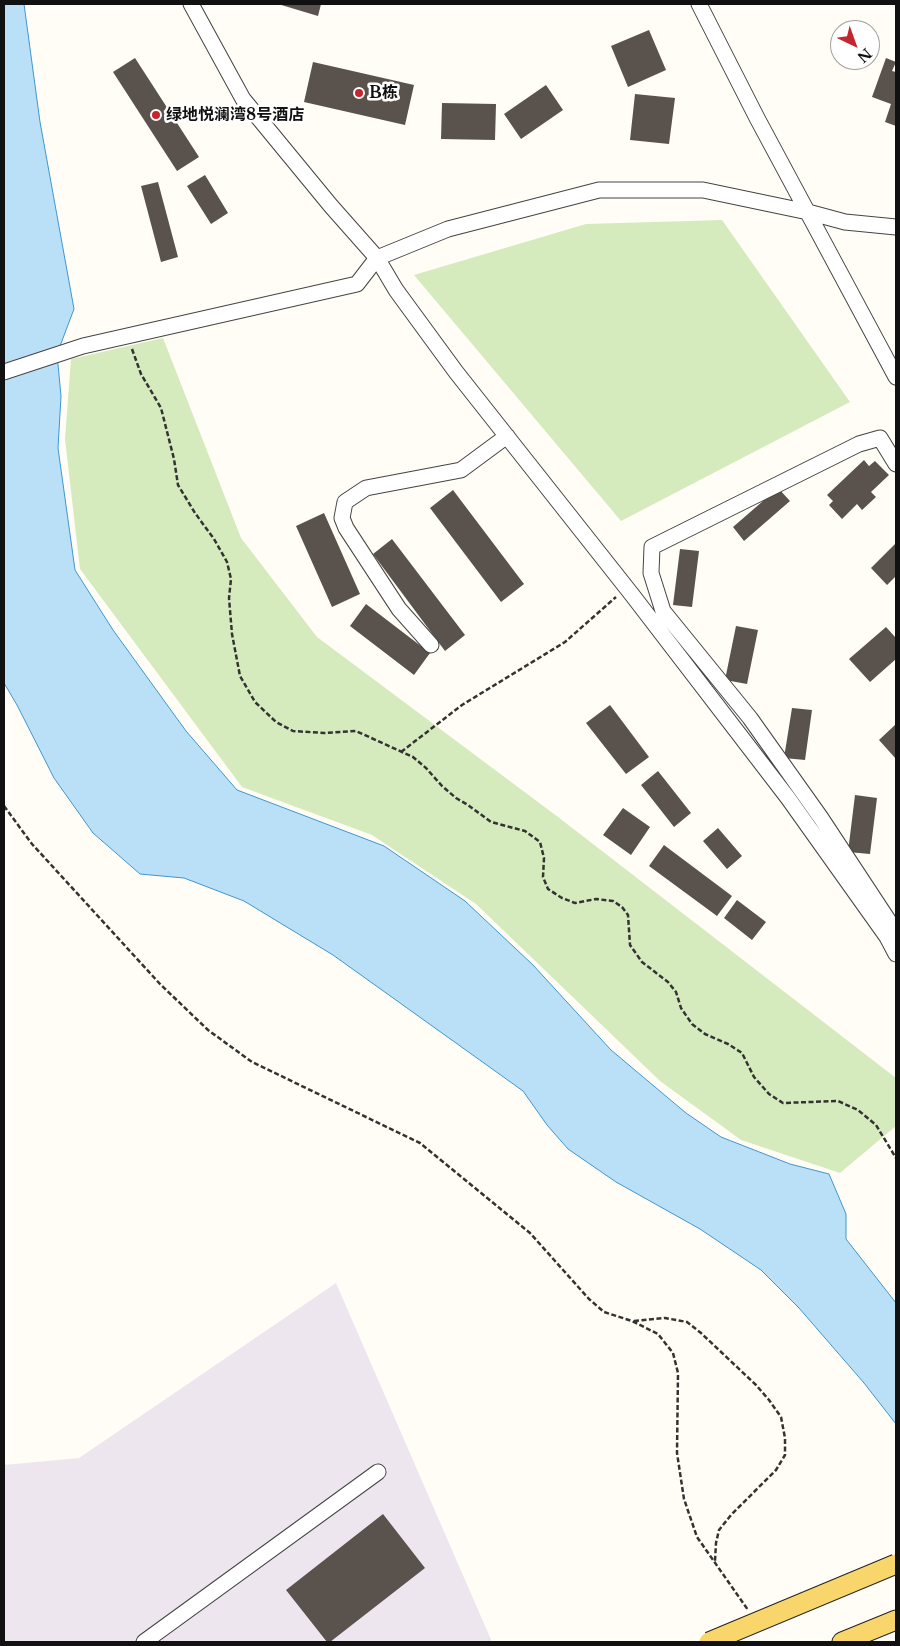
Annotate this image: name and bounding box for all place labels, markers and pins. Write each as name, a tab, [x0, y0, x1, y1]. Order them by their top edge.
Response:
place label: B栋	[369, 83, 398, 103]
marker: B栋	[353, 87, 365, 99]
place label: 绿地悦澜湾8号酒店	[166, 105, 304, 125]
marker: 绿地悦澜湾8号酒店	[150, 109, 162, 121]

